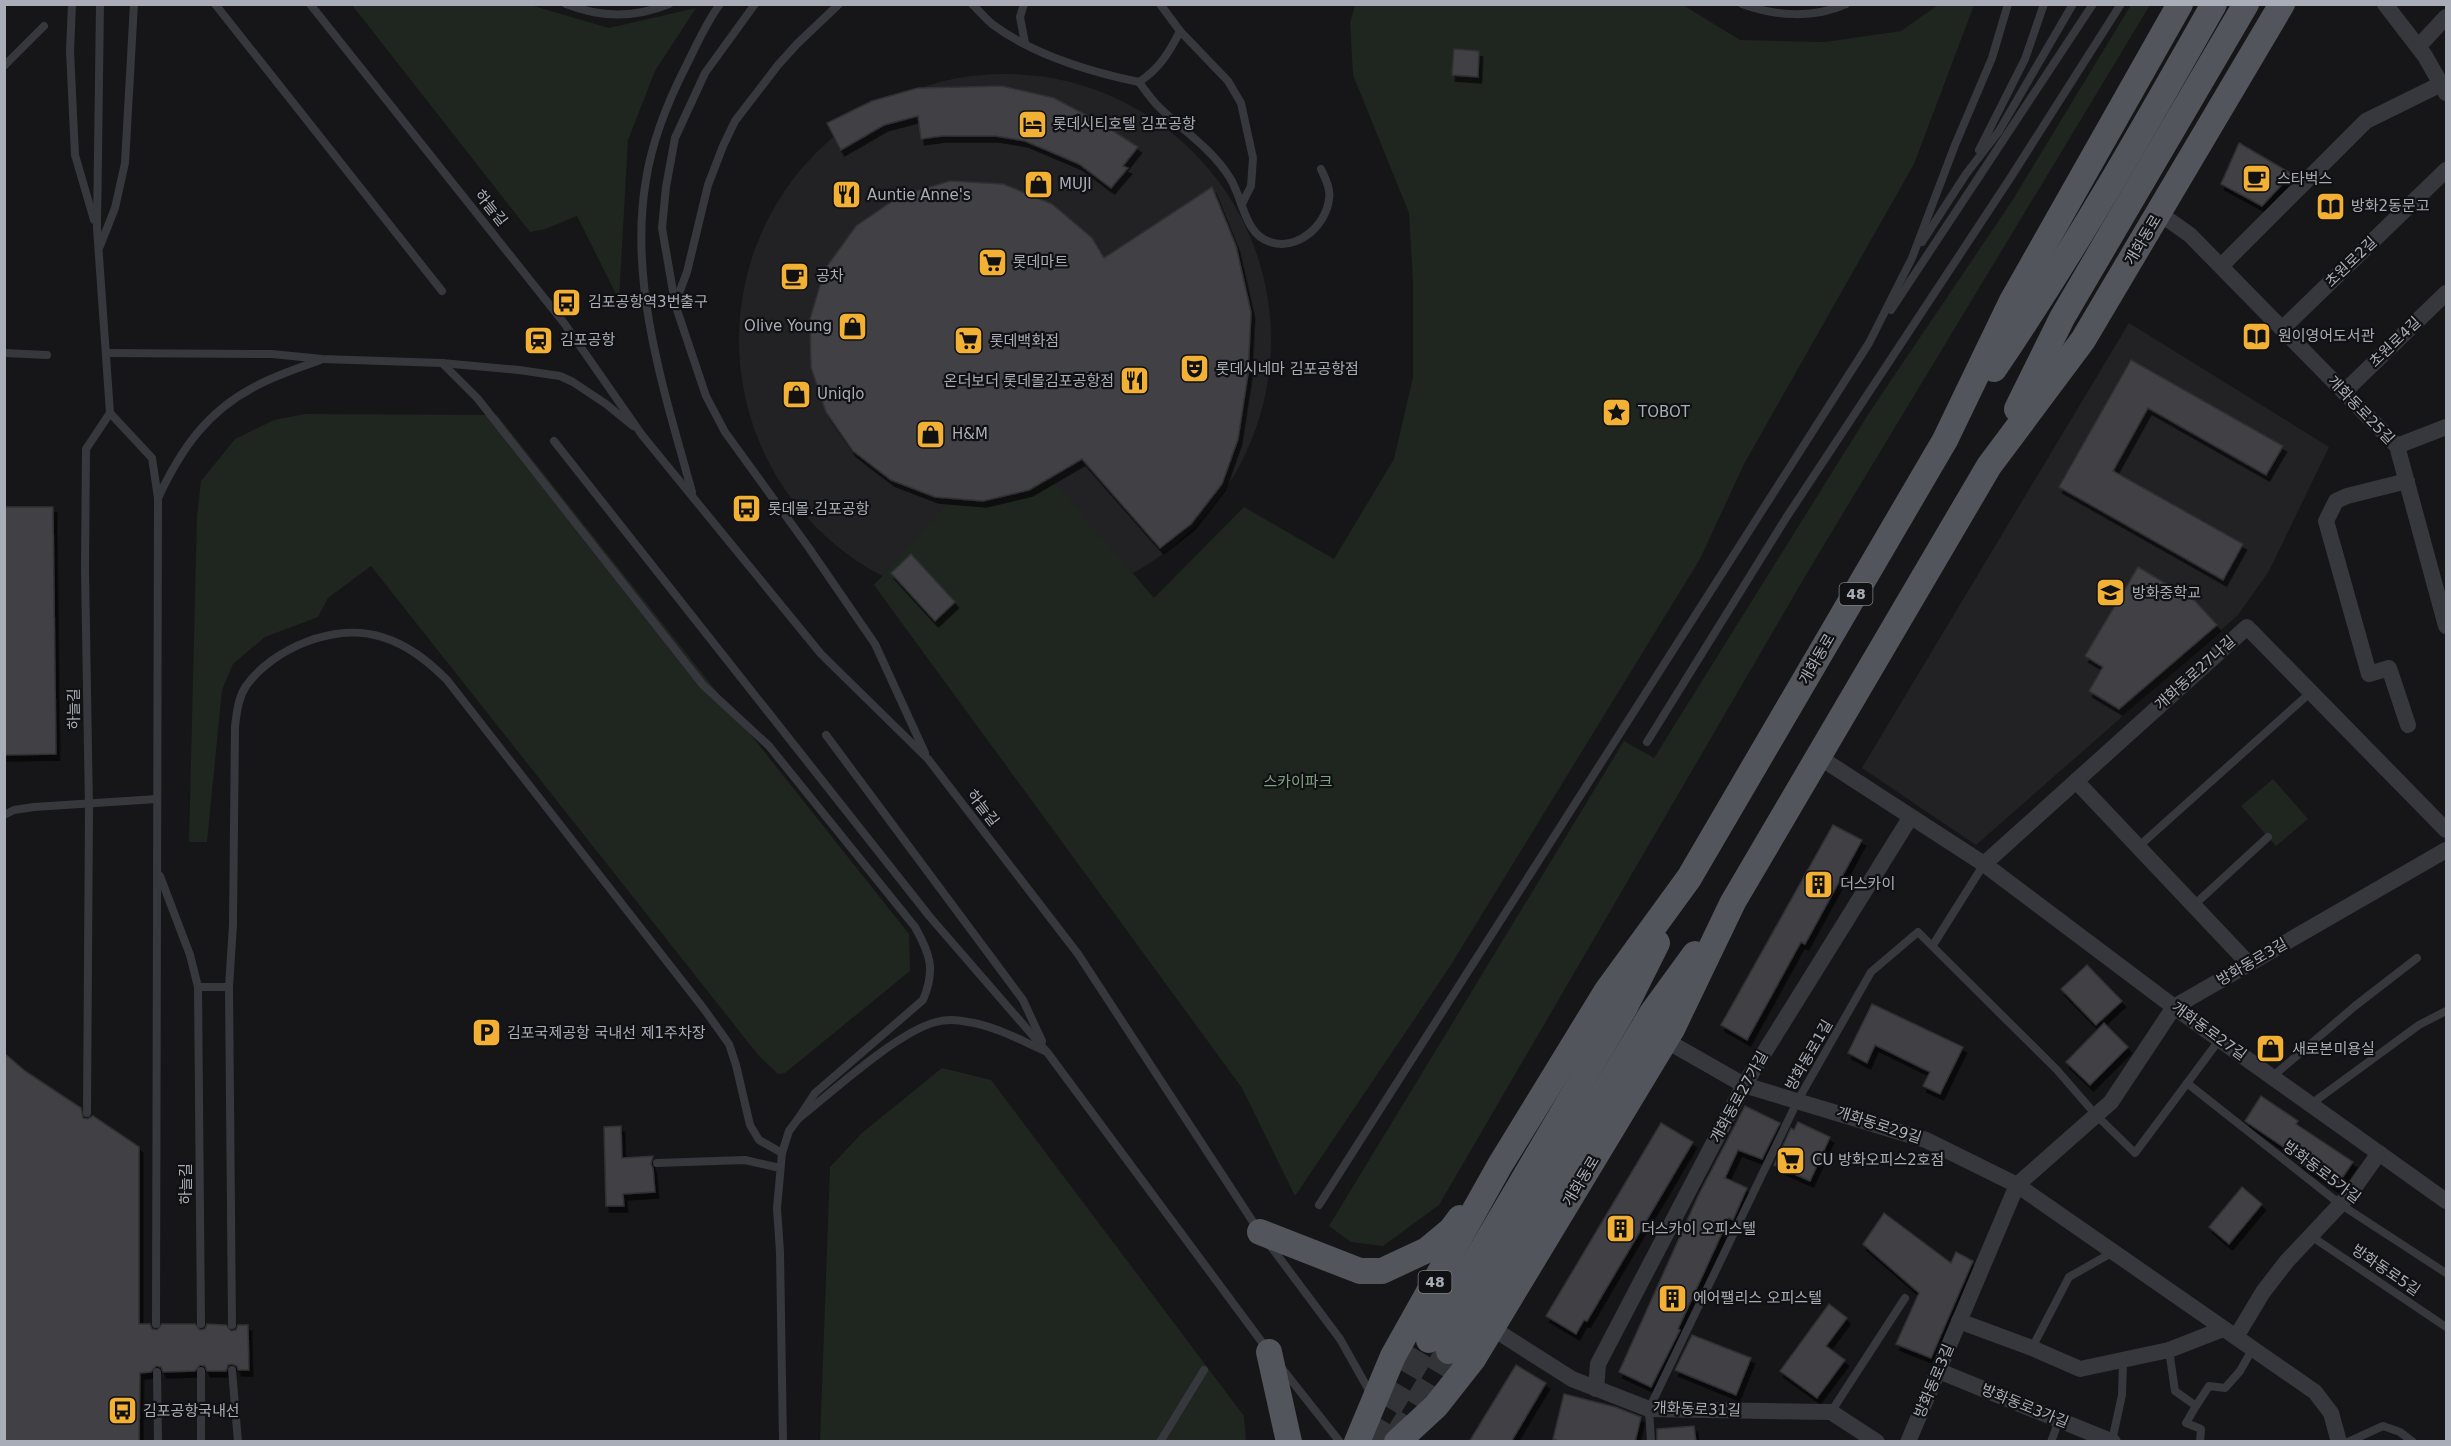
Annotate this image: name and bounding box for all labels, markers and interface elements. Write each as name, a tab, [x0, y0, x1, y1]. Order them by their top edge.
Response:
hotel icon: 롯데시티호텔 김포공항	[1016, 108, 1048, 140]
place label: 롯데시티호텔 김포공항	[1053, 115, 1196, 133]
cafe icon: 스타벅스	[2240, 163, 2272, 195]
shop icon: MUJI	[1022, 168, 1054, 200]
place label: 스타벅스	[2277, 170, 2332, 188]
place label: MUJI	[1059, 175, 1092, 193]
restaurant icon: Auntie Anne's	[830, 179, 862, 211]
street label: 하늘길	[471, 186, 511, 230]
place label: Auntie Anne's	[867, 186, 971, 204]
library icon: 방화2동문고	[2314, 190, 2346, 222]
place label: 방화2동문고	[2351, 197, 2430, 215]
street label: 개화동로	[2121, 212, 2165, 268]
street label: 초원로2길	[2321, 233, 2381, 291]
supermarket icon: 롯데마트	[976, 246, 1008, 278]
place label: 롯데마트	[1013, 253, 1068, 271]
cafe icon: 공차	[779, 260, 811, 292]
place label: 공차	[816, 267, 844, 285]
bus stop icon: 김포공항역3번출구	[551, 286, 583, 318]
place label: 김포공항역3번출구	[588, 293, 708, 311]
shop icon: Olive Young	[837, 310, 869, 342]
street label: 초원로4길	[2365, 313, 2425, 371]
place label: Olive Young	[744, 317, 832, 335]
library icon: 원이영어도서관	[2241, 320, 2273, 352]
station icon: 김포공항	[523, 324, 555, 356]
supermarket icon: 롯데백화점	[953, 325, 985, 357]
place label: 원이영어도서관	[2278, 327, 2375, 345]
place label: 김포공항	[560, 331, 615, 349]
place label: 롯데백화점	[990, 332, 1059, 350]
theatre icon: 롯데시네마 김포공항점	[1179, 353, 1211, 385]
place label: 롯데시네마 김포공항점	[1216, 360, 1359, 378]
restaurant icon: 온더보더 롯데몰김포공항점	[1119, 365, 1151, 397]
place label: 온더보더 롯데몰김포공항점	[944, 372, 1114, 390]
street label: 개화동로25길	[2324, 372, 2398, 448]
shop icon: Uniqlo	[780, 378, 812, 410]
place label: Uniqlo	[817, 385, 865, 403]
place icon: TOBOT	[1601, 396, 1633, 428]
place label: TOBOT	[1637, 403, 1691, 421]
shop icon: H&M	[915, 418, 947, 450]
place label: H&M	[952, 425, 988, 443]
bus stop icon: 롯데몰.김포공항	[731, 493, 763, 525]
place label: 롯데몰.김포공항	[768, 500, 870, 518]
school or university icon: 방화중학교	[2095, 577, 2127, 609]
road number: 48	[1840, 583, 1872, 605]
place label: 방화중학교	[2132, 584, 2201, 602]
street label: 개화동로	[1795, 631, 1839, 687]
street label: 개화동로27나길	[2151, 632, 2239, 714]
street label: 하늘길	[65, 688, 83, 730]
park label: 스카이파크	[1263, 773, 1333, 791]
street label: 하늘길	[963, 786, 1003, 830]
building icon: 더스카이	[1803, 868, 1835, 900]
place label: 더스카이	[1840, 875, 1895, 893]
street label: 방화동로3길	[2213, 935, 2291, 989]
street label: 개화동로27길	[2168, 998, 2250, 1064]
street label: 방화동로1길	[1782, 1016, 1836, 1094]
parking icon: 김포국제공항 국내선 제1주차장	[470, 1017, 502, 1049]
place label: 김포국제공항 국내선 제1주차장	[507, 1024, 706, 1042]
shop icon: 새로본미용실	[2255, 1033, 2287, 1065]
place label: 새로본미용실	[2292, 1040, 2375, 1058]
street label: 개화동로27가길	[1706, 1048, 1772, 1146]
street label: 개화동로29길	[1834, 1103, 1924, 1147]
street label: 방화동로5가길	[2280, 1137, 2364, 1207]
supermarket icon: CU 방화오피스2호점	[1775, 1144, 1807, 1176]
place label: CU 방화오피스2호점	[1812, 1151, 1944, 1169]
street label: 개화동로	[1559, 1153, 1603, 1209]
street label: 하늘길	[177, 1163, 195, 1205]
building icon: 더스카이 오피스텔	[1604, 1213, 1636, 1245]
place label: 더스카이 오피스텔	[1641, 1220, 1756, 1238]
street label: 방화동로5길	[2348, 1241, 2424, 1299]
road number: 48	[1418, 1271, 1452, 1293]
building icon: 에어팰리스 오피스텔	[1656, 1282, 1688, 1314]
place label: 에어팰리스 오피스텔	[1693, 1289, 1822, 1307]
street label: 방화동로3길	[1910, 1341, 1958, 1421]
street label: 방화동로3가길	[1979, 1380, 2071, 1432]
bus stop icon: 김포공항국내선	[106, 1395, 138, 1427]
street label: 개화동로31길	[1653, 1398, 1741, 1420]
place label: 김포공항국내선	[143, 1402, 240, 1420]

